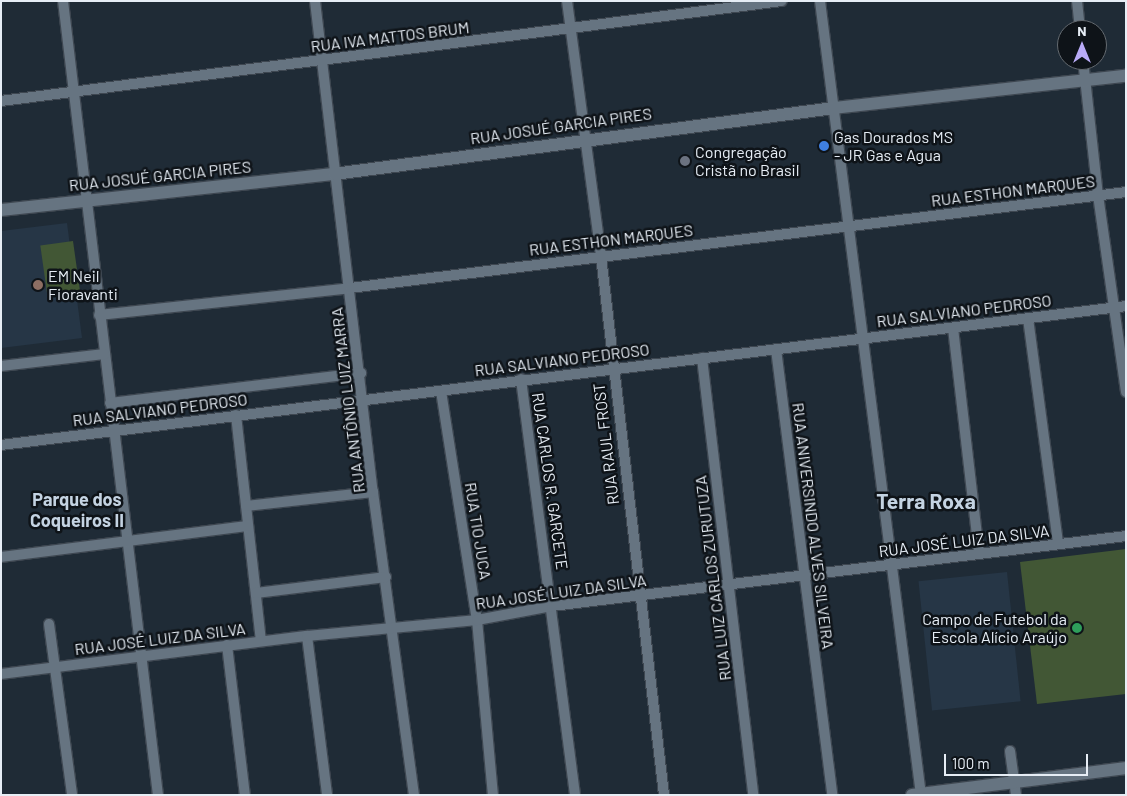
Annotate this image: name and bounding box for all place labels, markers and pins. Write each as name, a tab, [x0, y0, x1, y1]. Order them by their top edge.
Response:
place label: Gas Dourados MS - JR Gas e Agua	[834, 127, 953, 165]
marker: Gas Dourados MS - JR Gas e Agua	[818, 140, 830, 152]
place label: Congregação Cristã no Brasil	[695, 142, 799, 180]
marker: Congregação Cristã no Brasil	[679, 155, 691, 167]
place label: EM Neil Fioravanti	[48, 266, 118, 304]
marker: EM Neil Fioravanti	[32, 279, 44, 291]
place label: Campo de Futebol da Escola Alício Araújo	[922, 609, 1067, 647]
marker: Campo de Futebol da Escola Alício Araújo	[1071, 622, 1083, 634]

